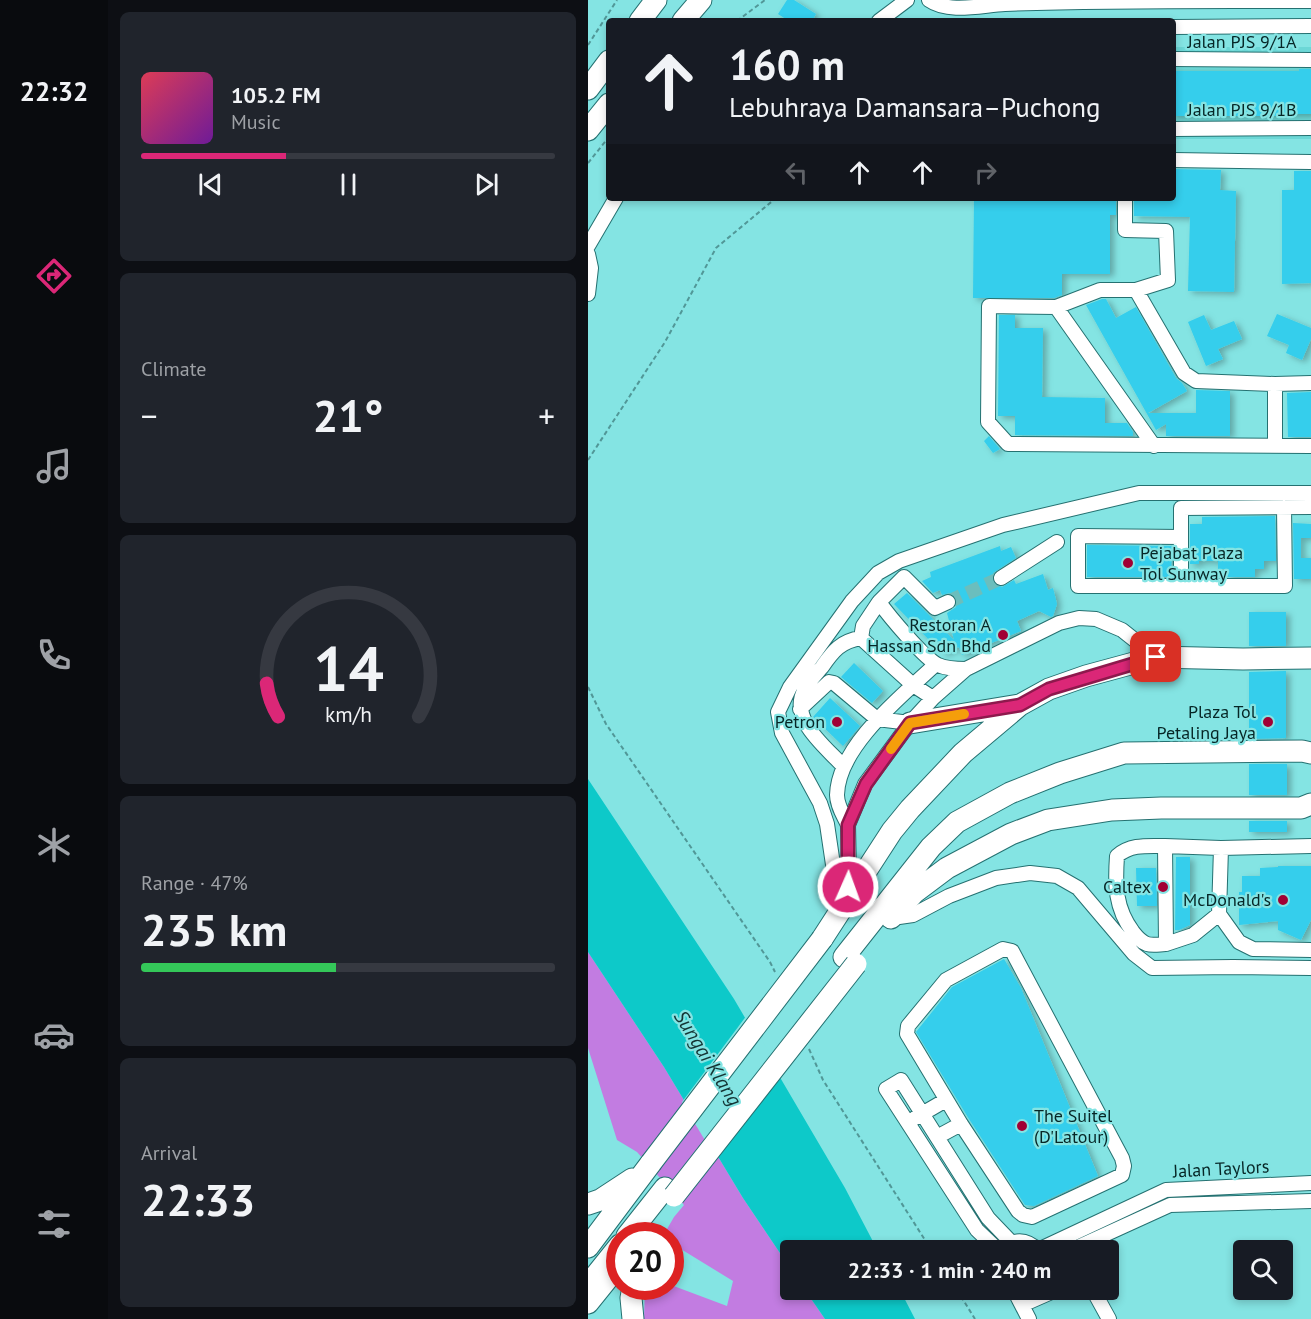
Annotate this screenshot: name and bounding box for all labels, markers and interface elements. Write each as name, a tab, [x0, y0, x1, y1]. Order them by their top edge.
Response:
street label: Jalan PJS 9/1A	[1186, 30, 1297, 53]
text: 160 m	[729, 37, 845, 92]
icon: ahead	[630, 42, 708, 120]
text: 22:32	[20, 74, 88, 108]
text: 105.2 FM	[231, 81, 321, 109]
text: Lebuhraya Damansara–Puchong	[729, 90, 1100, 124]
street label: Jalan PJS 9/1B	[1186, 98, 1297, 121]
text: Music	[231, 109, 280, 135]
icon: left	[780, 156, 813, 189]
icon: ahead	[843, 156, 876, 189]
icon: ahead	[906, 156, 939, 189]
icon: right	[969, 156, 1002, 189]
icon: previous	[194, 168, 227, 201]
icon: pause	[332, 168, 365, 201]
icon: next	[470, 168, 503, 201]
icon: directions	[33, 255, 75, 297]
text: Climate	[141, 356, 207, 382]
text: 21°	[313, 386, 383, 444]
text: −	[141, 394, 158, 437]
text: +	[538, 394, 555, 437]
icon: music	[33, 445, 75, 487]
place label: Pejabat Plaza Tol Sunway	[1140, 541, 1243, 585]
marker: Pejabat Plaza Tol Sunway	[1121, 556, 1135, 570]
place label: Restoran A Hassan Sdn Bhd	[867, 613, 991, 657]
text: 14	[313, 627, 383, 708]
marker: Restoran A Hassan Sdn Bhd	[996, 628, 1010, 642]
pin	[1130, 631, 1181, 682]
icon: phone	[33, 634, 75, 676]
icon: arrive	[1139, 640, 1172, 673]
text: km/h	[324, 700, 371, 728]
place label: Plaza Tol Petaling Jaya	[1157, 700, 1257, 744]
place label: Petron	[775, 710, 825, 733]
marker: Petron	[830, 715, 844, 729]
marker: Plaza Tol Petaling Jaya	[1261, 715, 1275, 729]
icon: climate	[33, 824, 75, 866]
position arrow	[816, 855, 880, 919]
text: Range · 47%	[141, 870, 248, 896]
place label: Caltex	[1103, 875, 1151, 898]
marker: Caltex	[1156, 880, 1170, 894]
place label: McDonald's	[1183, 888, 1271, 911]
marker: McDonald's	[1276, 893, 1290, 907]
text: 235 km	[141, 900, 287, 958]
water label: Sungai Klang	[668, 1005, 748, 1111]
icon: car	[33, 1014, 75, 1056]
place label: The Suitel (D'Latour)	[1034, 1104, 1113, 1148]
marker: The Suitel (D'Latour)	[1015, 1119, 1029, 1133]
text: Arrival	[141, 1140, 197, 1166]
street label: Jalan Taylors	[1171, 1154, 1270, 1183]
text: 22:33	[141, 1170, 255, 1228]
icon: filters	[33, 1203, 75, 1245]
speed limit sign: 20	[606, 1222, 684, 1300]
map controls	[1233, 1240, 1293, 1300]
button: search	[1233, 1240, 1293, 1300]
text: 22:33 · 1 min · 240 m	[848, 1256, 1051, 1284]

